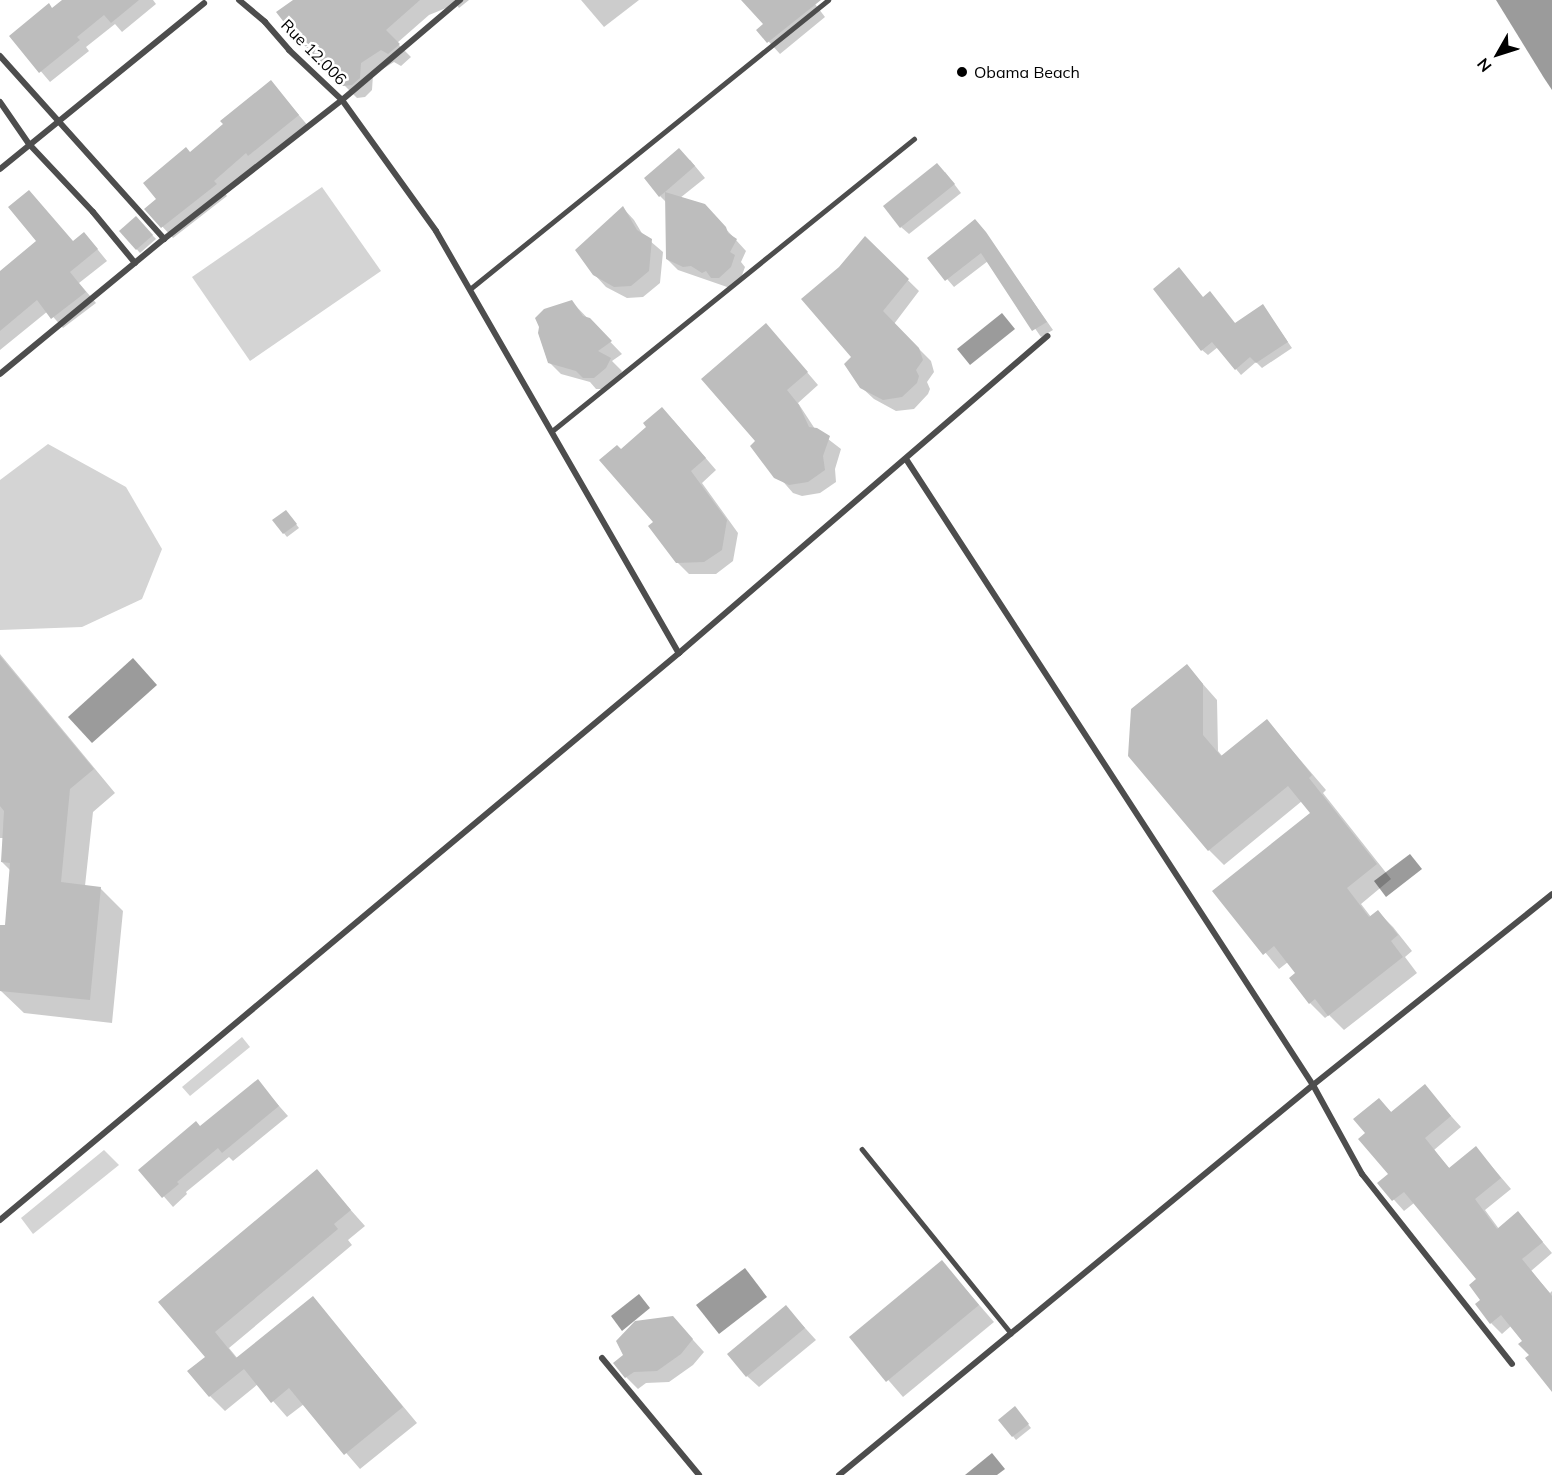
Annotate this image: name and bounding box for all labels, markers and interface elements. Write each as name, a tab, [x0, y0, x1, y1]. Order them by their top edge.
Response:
street label: Rue 12.006	[277, 15, 351, 89]
north arrow	[1468, 24, 1528, 84]
text: N	[1472, 54, 1496, 76]
place label: Obama Beach	[974, 62, 1080, 82]
marker: Obama Beach	[955, 65, 969, 79]

